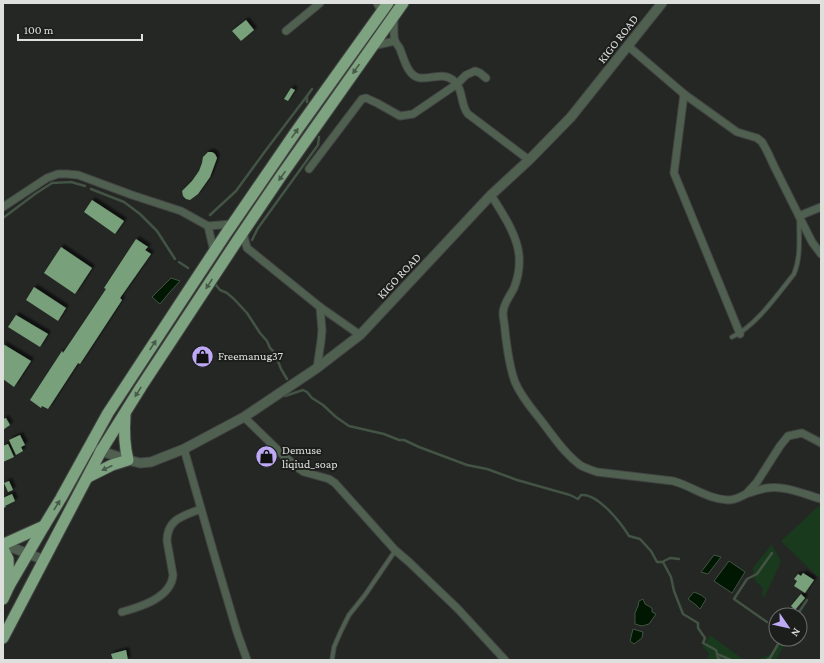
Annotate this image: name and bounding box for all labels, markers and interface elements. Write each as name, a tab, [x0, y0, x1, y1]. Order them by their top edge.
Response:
street label: KIGO ROAD	[595, 12, 641, 66]
scale bar	[18, 16, 142, 42]
text: 100 m	[24, 23, 54, 37]
one-way arrow	[352, 64, 360, 74]
one-way arrow	[291, 127, 299, 138]
one-way arrow	[278, 170, 286, 181]
street label: KIGO ROAD	[374, 250, 424, 302]
one-way arrow	[205, 278, 213, 289]
one-way arrow	[149, 340, 157, 351]
shop icon: Freemanug37	[190, 343, 216, 369]
place label: Freemanug37	[218, 349, 284, 363]
one-way arrow	[134, 387, 142, 397]
place label: Demuse liqiud_soap	[282, 443, 338, 471]
shop icon: Demuse liqiud_soap	[254, 444, 280, 470]
one-way arrow	[102, 465, 113, 471]
one-way arrow	[53, 500, 61, 510]
north arrow	[768, 607, 808, 647]
text: N	[789, 626, 803, 639]

